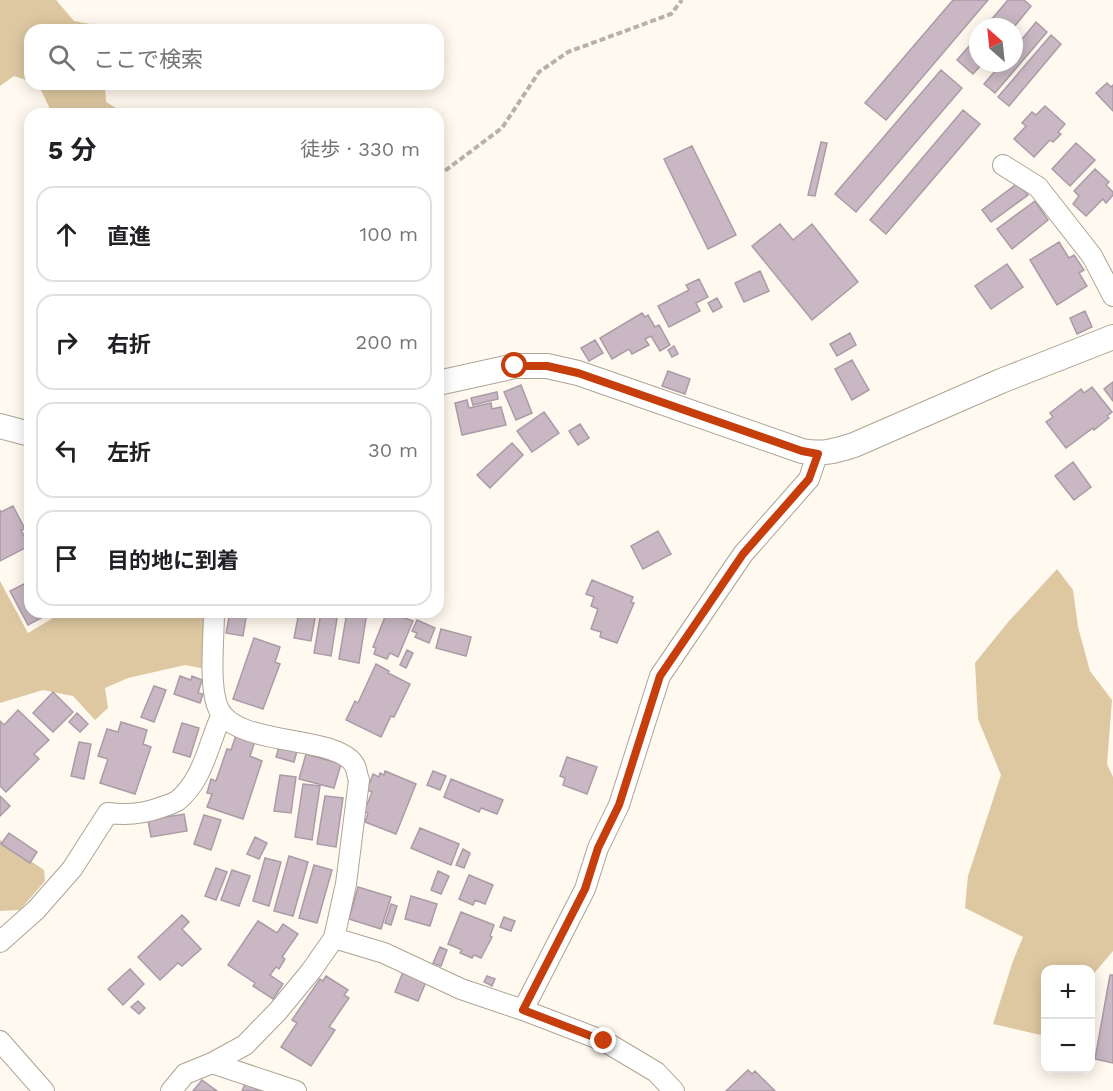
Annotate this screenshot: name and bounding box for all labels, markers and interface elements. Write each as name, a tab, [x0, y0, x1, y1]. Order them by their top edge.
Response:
north arrow	[969, 18, 1023, 72]
search box	[24, 24, 444, 90]
icon: search	[45, 41, 78, 74]
text: ここで検索	[93, 47, 203, 72]
text: 5 分	[48, 135, 97, 165]
text: 徒歩 · 330 m	[300, 137, 420, 161]
icon: ahead	[50, 218, 83, 251]
text: 100 m	[359, 222, 418, 246]
text: 直進	[107, 224, 151, 249]
icon: right	[50, 326, 83, 359]
text: 200 m	[356, 330, 418, 354]
text: 右折	[107, 332, 151, 357]
route start	[501, 352, 527, 378]
icon: left	[50, 434, 83, 467]
text: 30 m	[368, 438, 418, 462]
text: 左折	[107, 440, 151, 465]
icon: arrive	[50, 542, 83, 575]
text: 目的地に到着	[107, 548, 239, 573]
map controls	[1041, 965, 1095, 1073]
button: +	[1041, 965, 1095, 1019]
button: −	[1041, 1019, 1095, 1073]
route end	[590, 1027, 616, 1053]

